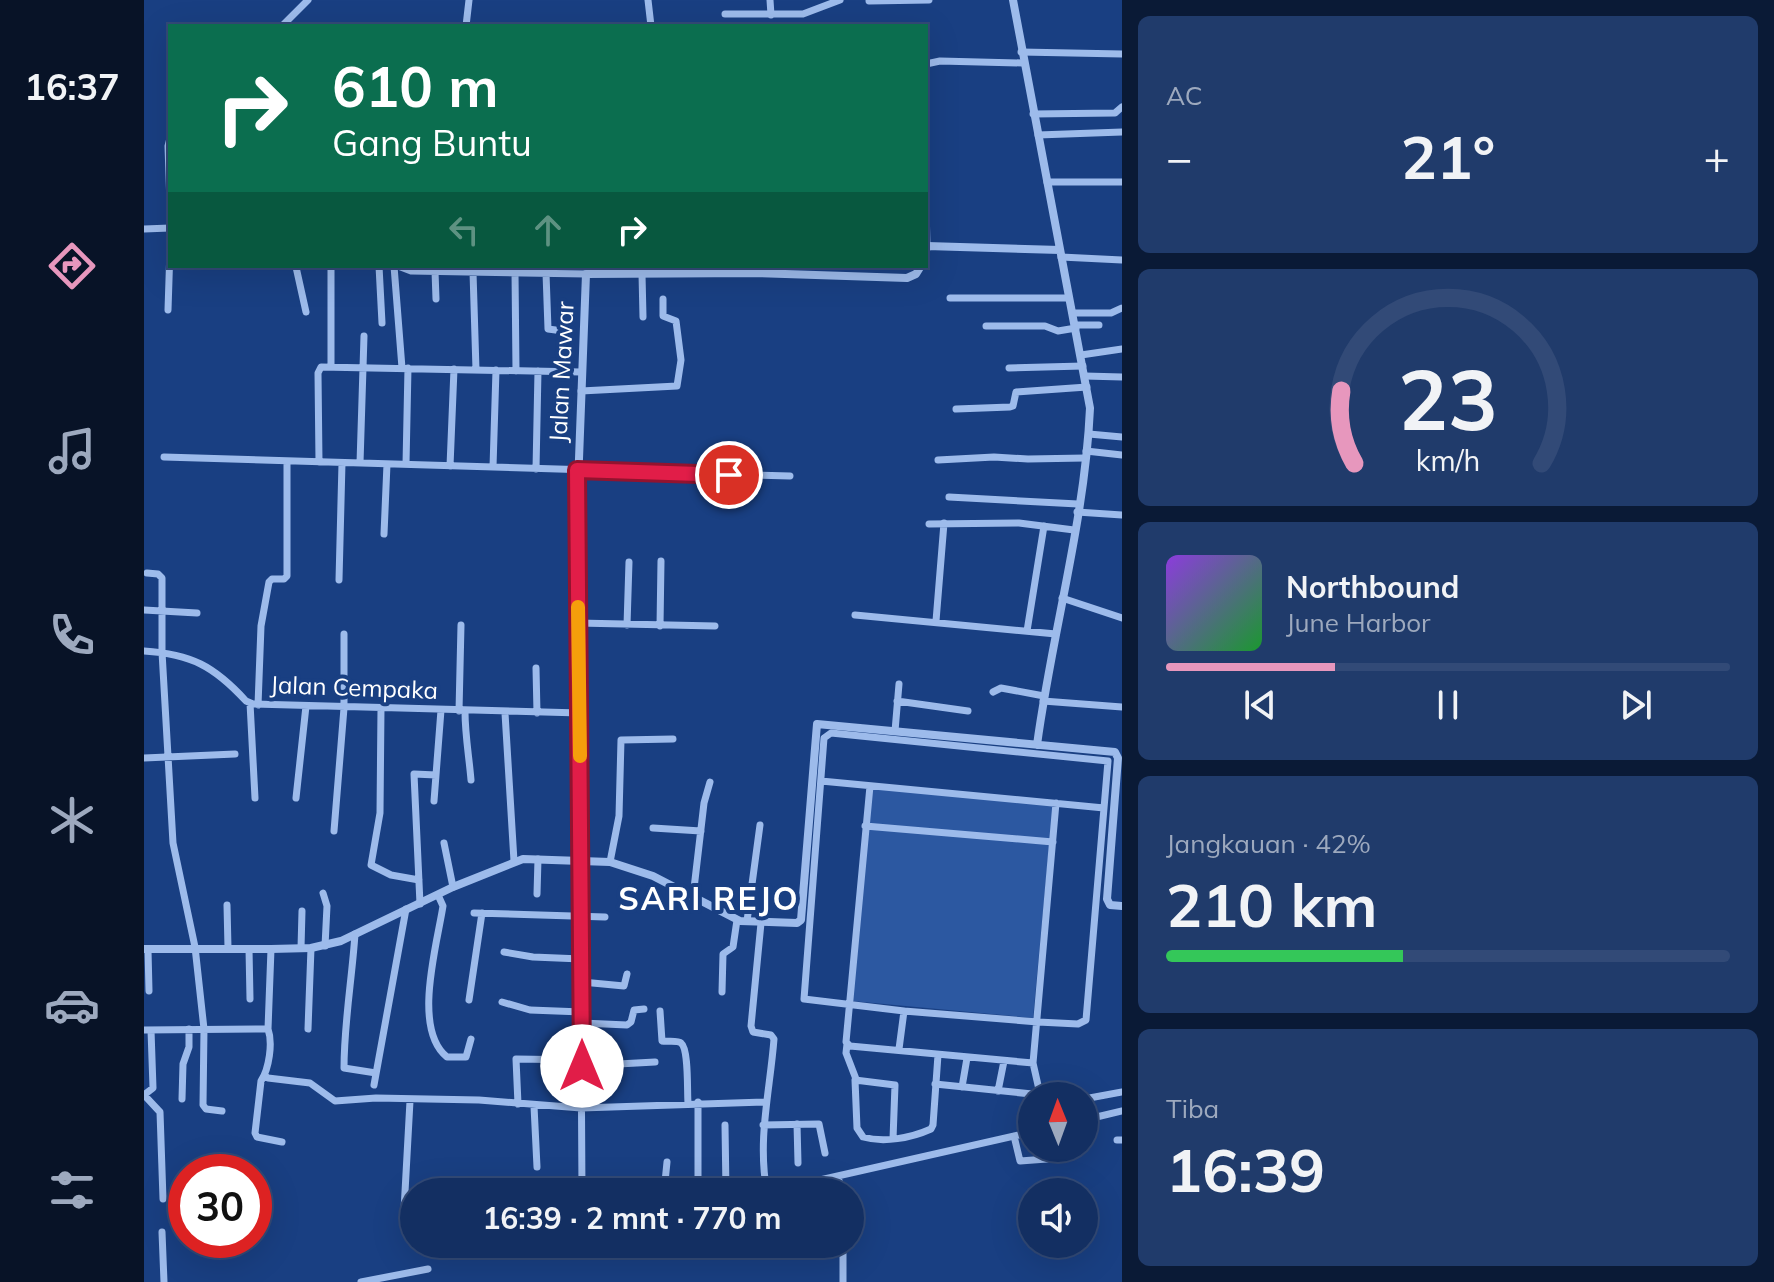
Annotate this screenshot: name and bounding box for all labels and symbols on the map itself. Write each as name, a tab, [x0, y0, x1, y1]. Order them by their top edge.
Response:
street label: Jalan Mawar	[542, 300, 580, 443]
pin	[695, 441, 763, 509]
street label: Jalan Cempaka	[270, 669, 438, 705]
district label: SARI REJO	[618, 878, 800, 918]
position arrow	[540, 1024, 624, 1108]
north arrow	[1018, 1082, 1098, 1162]
speed limit sign: 30	[168, 1154, 272, 1258]

